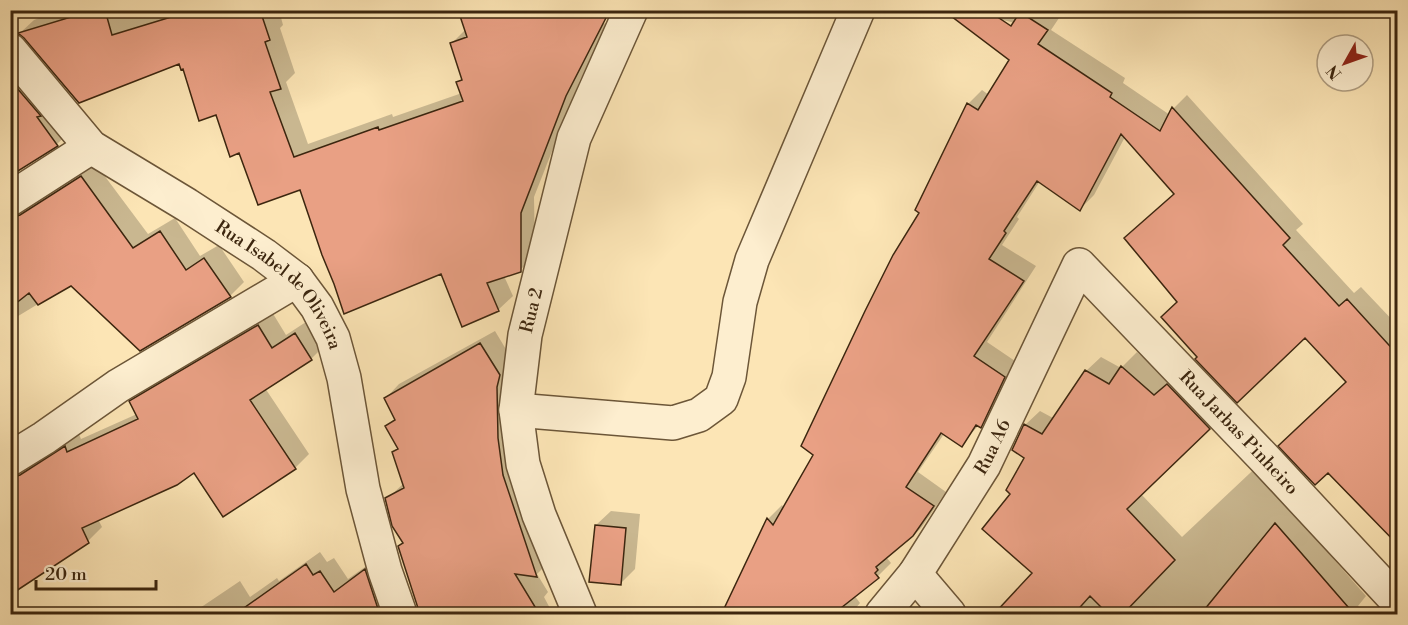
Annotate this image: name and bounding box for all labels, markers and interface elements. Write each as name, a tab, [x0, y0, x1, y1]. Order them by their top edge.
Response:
north arrow	[1315, 33, 1375, 93]
text: N	[1322, 60, 1346, 83]
street label: Rua Isabel de Oliveira	[211, 215, 347, 353]
street label: Rua 2	[514, 285, 548, 335]
street label: Rua Jarbas Pinheiro	[1175, 365, 1304, 500]
street label: Rua A6	[969, 415, 1016, 479]
scale bar	[36, 553, 156, 591]
text: 20 m	[45, 563, 87, 586]

